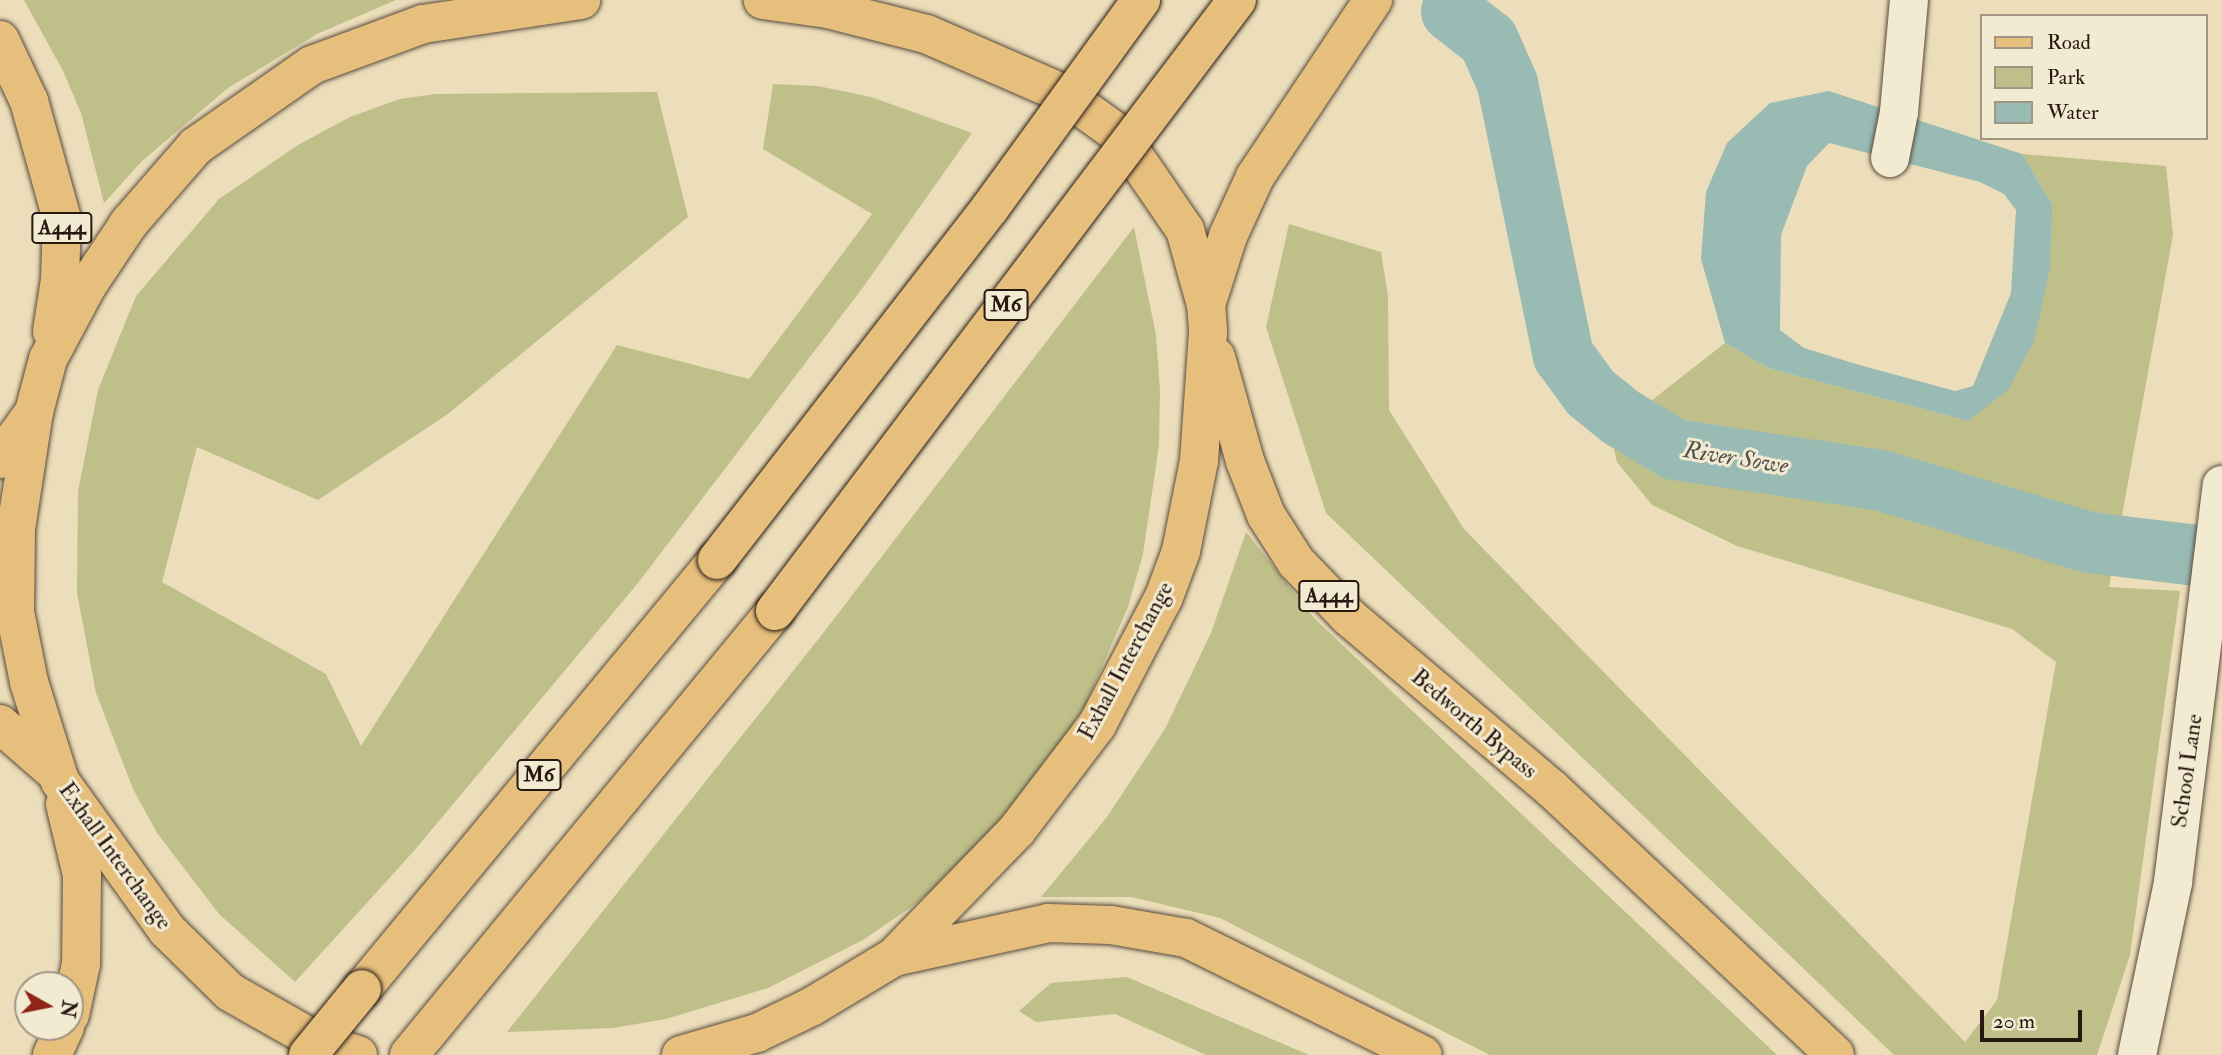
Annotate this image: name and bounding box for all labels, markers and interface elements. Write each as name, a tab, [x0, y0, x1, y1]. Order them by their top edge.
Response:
legend	[1980, 14, 2208, 140]
text: Road	[2047, 29, 2091, 56]
text: Park	[2047, 64, 2085, 91]
text: Water	[2047, 99, 2099, 126]
road number: A444	[31, 210, 94, 246]
road number: M6	[983, 288, 1029, 322]
water label: River Sowe	[1682, 436, 1790, 480]
street label: Exhall Interchange	[1073, 577, 1179, 745]
road number: A444	[1298, 578, 1360, 614]
street label: Bedworth Bypass	[1405, 663, 1543, 785]
street label: School Lane	[2165, 712, 2209, 830]
road number: M6	[516, 758, 562, 792]
street label: Exhall Interchange	[52, 777, 178, 935]
north arrow	[14, 971, 84, 1041]
scale bar	[1984, 996, 2086, 1040]
text: N	[55, 999, 81, 1019]
text: 20 m	[1993, 1008, 2035, 1035]

